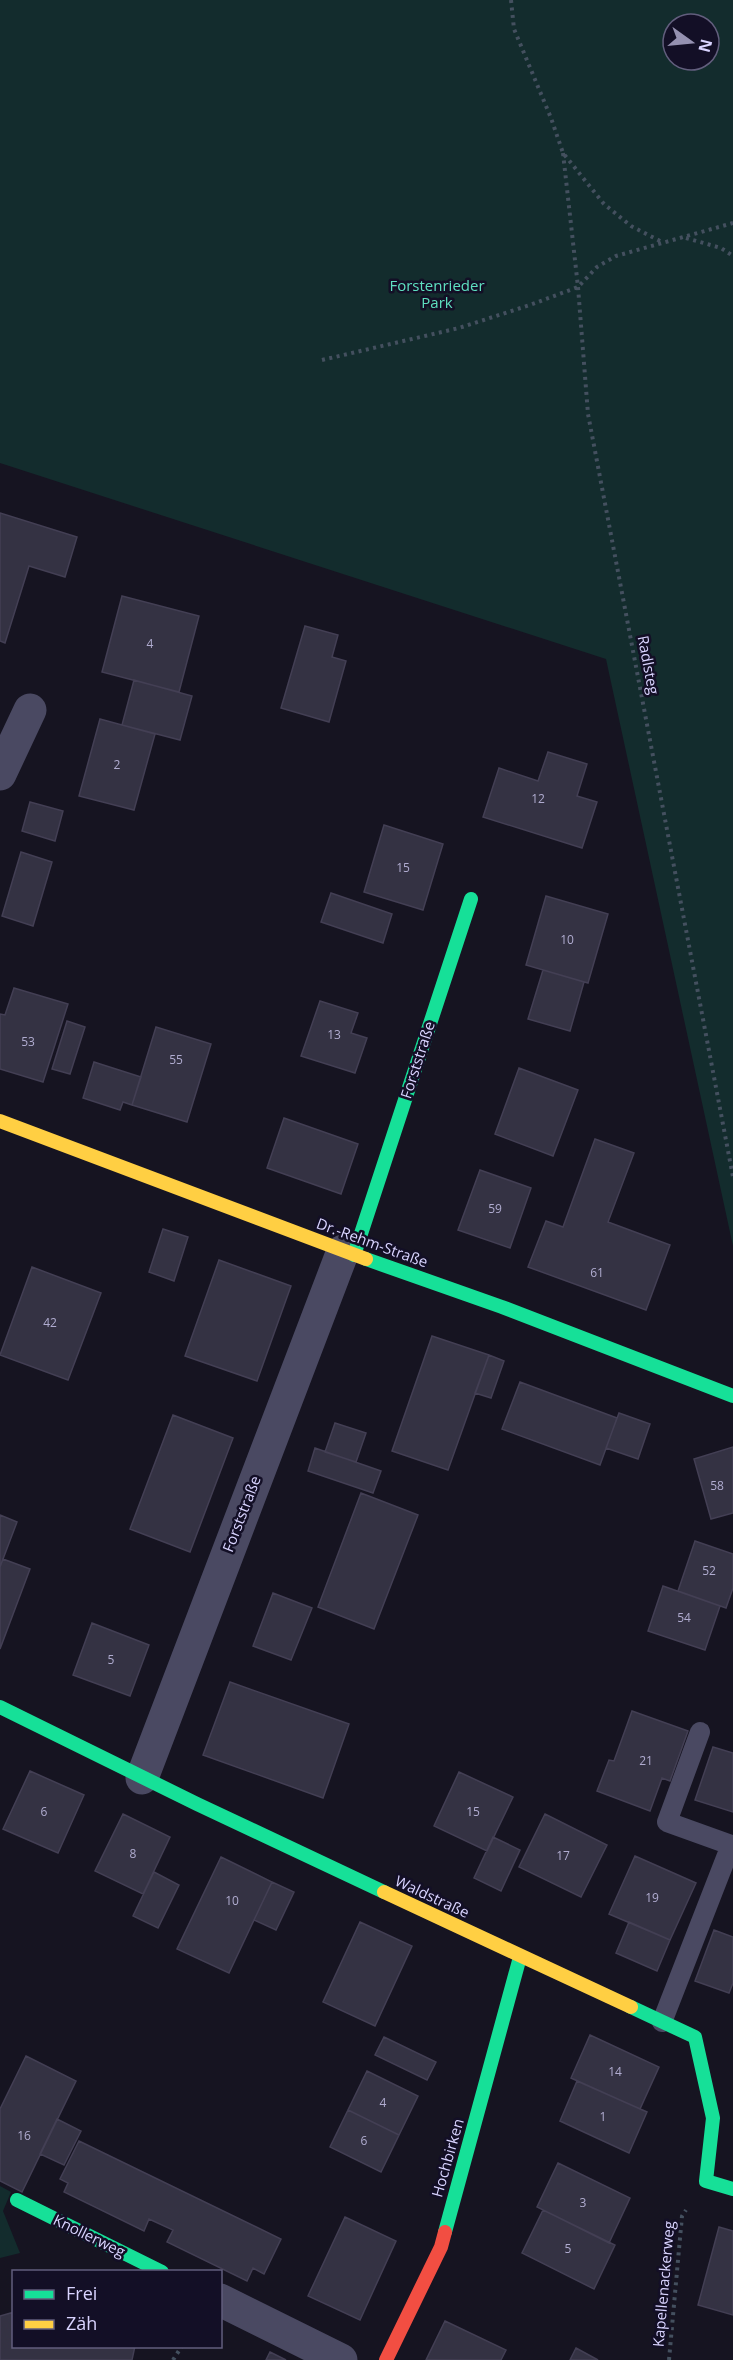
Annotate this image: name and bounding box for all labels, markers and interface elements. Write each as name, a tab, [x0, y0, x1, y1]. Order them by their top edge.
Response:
north arrow	[661, 12, 721, 72]
text: N	[693, 37, 718, 55]
park label: Forstenrieder Park	[389, 275, 485, 312]
street label: Radlsteg	[633, 634, 664, 696]
house number: 4	[147, 635, 154, 652]
house number: 2	[114, 756, 121, 773]
house number: 12	[531, 790, 545, 807]
house number: 15	[396, 859, 410, 876]
house number: 10	[560, 931, 574, 948]
street label: Forststraße	[395, 1018, 439, 1101]
house number: 13	[327, 1026, 341, 1043]
house number: 53	[21, 1033, 35, 1050]
house number: 55	[169, 1051, 183, 1068]
house number: 59	[488, 1200, 502, 1217]
street label: Dr.-Rehm-Straße	[314, 1213, 431, 1271]
house number: 61	[590, 1264, 604, 1281]
house number: 42	[43, 1314, 57, 1331]
street label: Forststraße	[217, 1473, 265, 1555]
house number: 58	[710, 1477, 724, 1494]
house number: 52	[702, 1562, 716, 1579]
house number: 54	[677, 1609, 691, 1626]
house number: 5	[108, 1651, 115, 1668]
house number: 21	[639, 1752, 653, 1769]
house number: 6	[41, 1803, 48, 1820]
house number: 15	[466, 1803, 480, 1820]
house number: 8	[130, 1845, 137, 1862]
house number: 17	[556, 1847, 570, 1864]
street label: Waldstraße	[392, 1870, 473, 1922]
house number: 19	[645, 1889, 659, 1906]
house number: 10	[225, 1892, 239, 1909]
house number: 14	[608, 2063, 622, 2080]
house number: 4	[380, 2094, 387, 2111]
house number: 1	[600, 2108, 606, 2125]
street label: Hochbirken	[426, 2116, 468, 2199]
house number: 16	[17, 2127, 31, 2144]
house number: 6	[361, 2132, 368, 2149]
house number: 3	[580, 2194, 587, 2211]
street label: Knollerweg	[50, 2209, 129, 2261]
street label: Kapellenackerweg	[648, 2220, 678, 2348]
house number: 5	[565, 2240, 572, 2257]
legend	[12, 2270, 222, 2348]
text: Frei	[66, 2281, 97, 2305]
text: Zäh	[66, 2311, 97, 2335]

